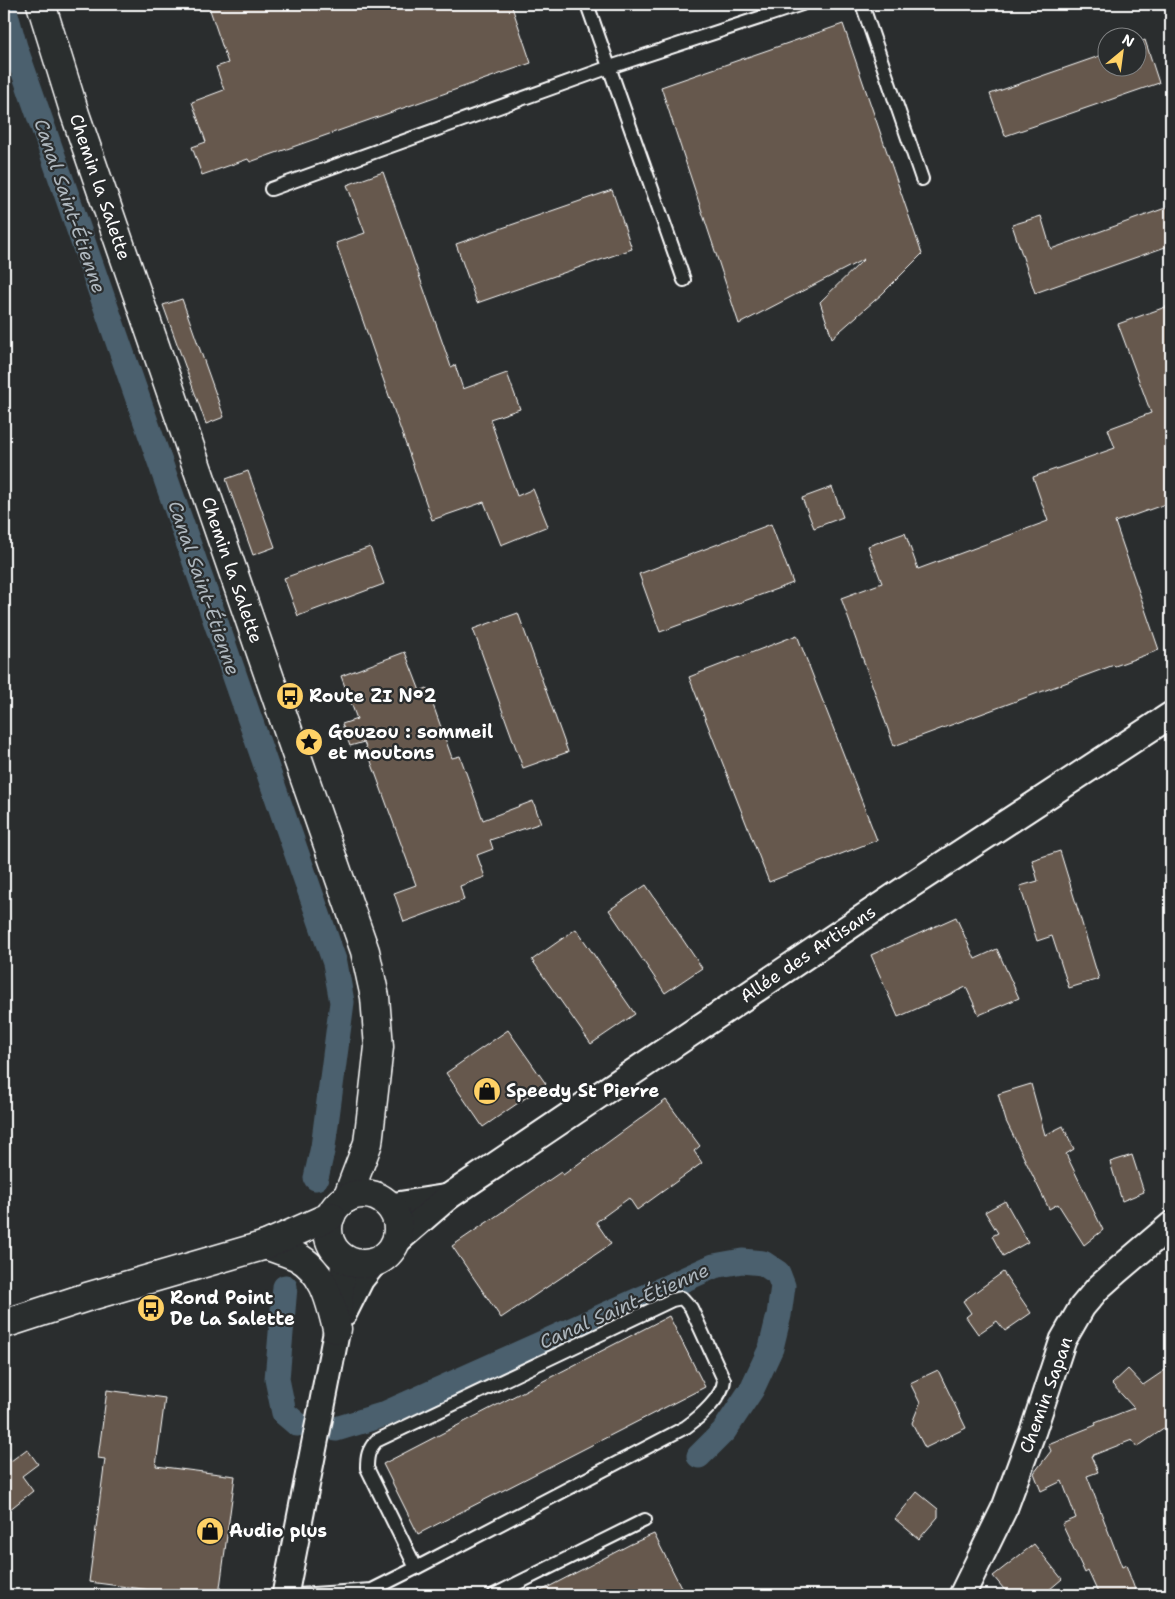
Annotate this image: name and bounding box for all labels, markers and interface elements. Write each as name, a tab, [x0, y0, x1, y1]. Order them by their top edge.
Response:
north arrow	[1098, 28, 1148, 78]
text: N	[1119, 30, 1138, 51]
street label: Chemin la Salette	[64, 111, 136, 263]
water label: Canal Saint-Étienne	[28, 115, 113, 297]
street label: Chemin la Salette	[196, 494, 268, 646]
water label: Canal Saint-Étienne	[162, 497, 247, 679]
bus stop icon: Route ZI N°2	[275, 681, 305, 711]
place label: Route ZI N°2	[309, 684, 437, 708]
place label: Gouzou : sommeil et moutons	[328, 720, 493, 765]
place icon: Gouzou : sommeil et moutons	[294, 727, 324, 757]
street label: Allée des Artisans	[735, 900, 881, 1008]
shop icon: Speedy St Pierre	[472, 1076, 502, 1106]
place label: Speedy St Pierre	[506, 1079, 660, 1103]
water label: Canal Saint-Étienne	[535, 1256, 713, 1355]
place label: Rond Point De La Salette	[170, 1286, 295, 1331]
bus stop icon: Rond Point De La Salette	[136, 1293, 166, 1323]
street label: Chemin Sapan	[1014, 1333, 1078, 1457]
shop icon: Audio plus	[195, 1516, 225, 1546]
place label: Audio plus	[229, 1519, 327, 1543]

